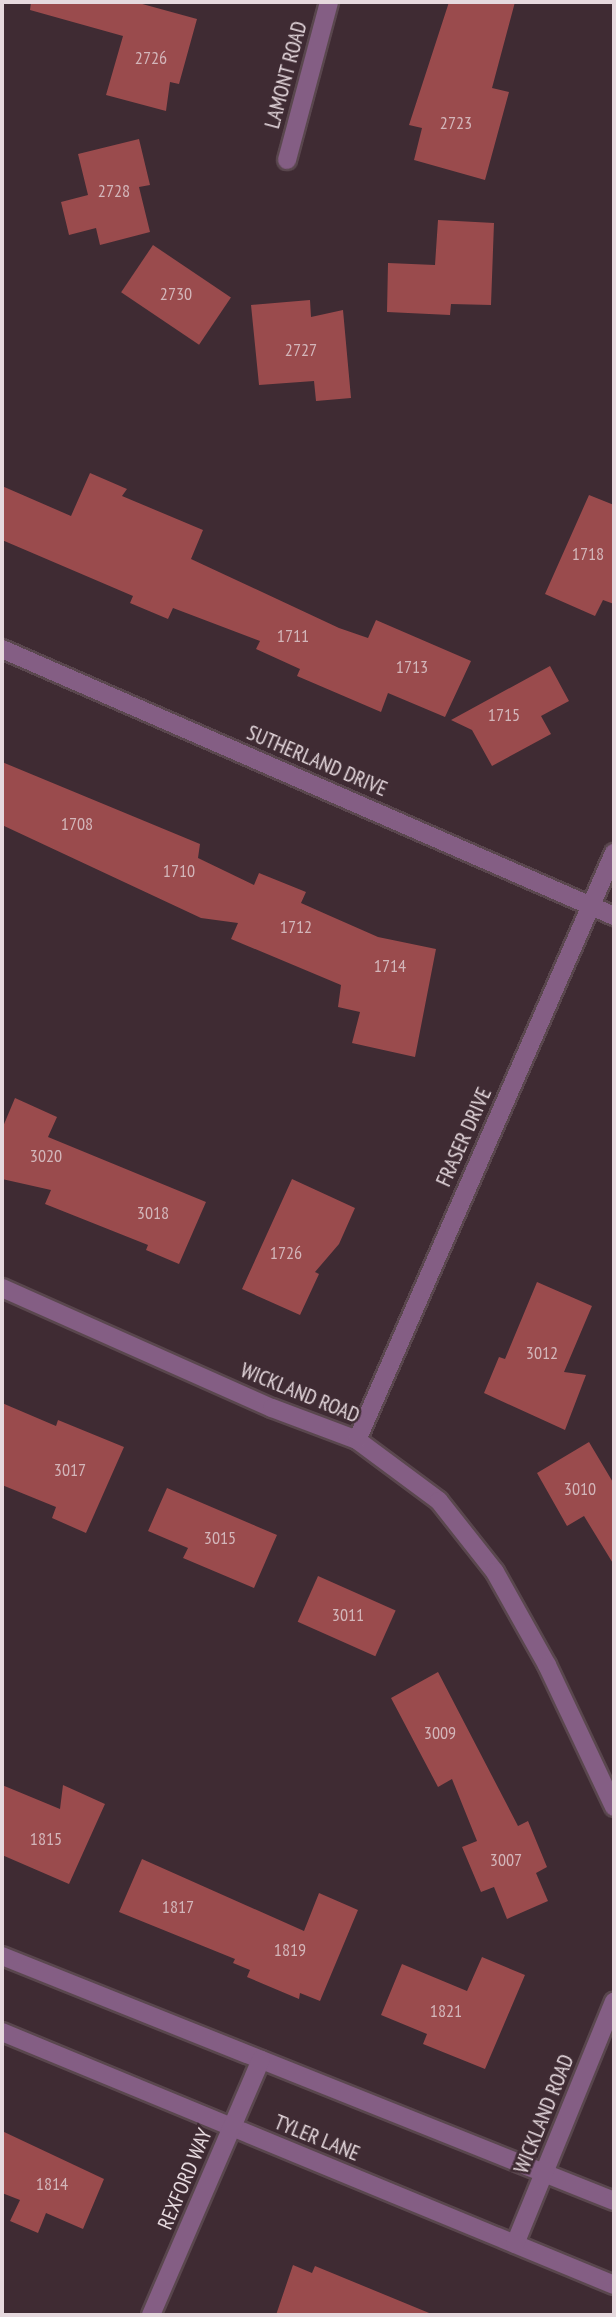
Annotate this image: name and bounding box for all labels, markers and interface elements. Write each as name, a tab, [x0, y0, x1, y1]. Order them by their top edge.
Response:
street label: LAMONT ROAD	[260, 18, 312, 132]
house number: 2726	[135, 47, 167, 69]
house number: 2723	[440, 112, 472, 134]
house number: 2728	[98, 180, 130, 202]
house number: 2730	[160, 283, 192, 305]
house number: 2727	[285, 339, 317, 361]
house number: 1718	[572, 543, 604, 565]
house number: 1711	[277, 625, 309, 647]
house number: 1713	[396, 656, 428, 678]
house number: 1715	[488, 704, 520, 726]
street label: SUTHERLAND DRIVE	[243, 720, 391, 802]
house number: 1708	[61, 813, 93, 835]
house number: 1710	[163, 860, 195, 882]
house number: 1712	[280, 916, 312, 938]
house number: 1714	[374, 955, 406, 977]
street label: FRASER DRIVE	[431, 1084, 497, 1190]
house number: 3020	[30, 1145, 62, 1167]
house number: 3018	[137, 1202, 169, 1224]
house number: 1726	[270, 1242, 302, 1264]
house number: 3012	[526, 1342, 558, 1364]
street label: WICKLAND ROAD	[237, 1358, 363, 1428]
house number: 3017	[54, 1459, 86, 1481]
house number: 3010	[564, 1478, 596, 1500]
house number: 3015	[204, 1527, 236, 1549]
house number: 3011	[332, 1604, 364, 1626]
house number: 3009	[424, 1722, 456, 1744]
house number: 1815	[30, 1828, 62, 1850]
house number: 3007	[490, 1849, 522, 1871]
house number: 1817	[162, 1896, 194, 1918]
house number: 1819	[274, 1939, 306, 1961]
house number: 1821	[430, 2000, 462, 2022]
street label: WICKLAND ROAD	[509, 2051, 579, 2177]
street label: TYLER LANE	[271, 2109, 363, 2167]
street label: REXFORD WAY	[152, 2125, 218, 2233]
house number: 1814	[36, 2173, 68, 2195]

